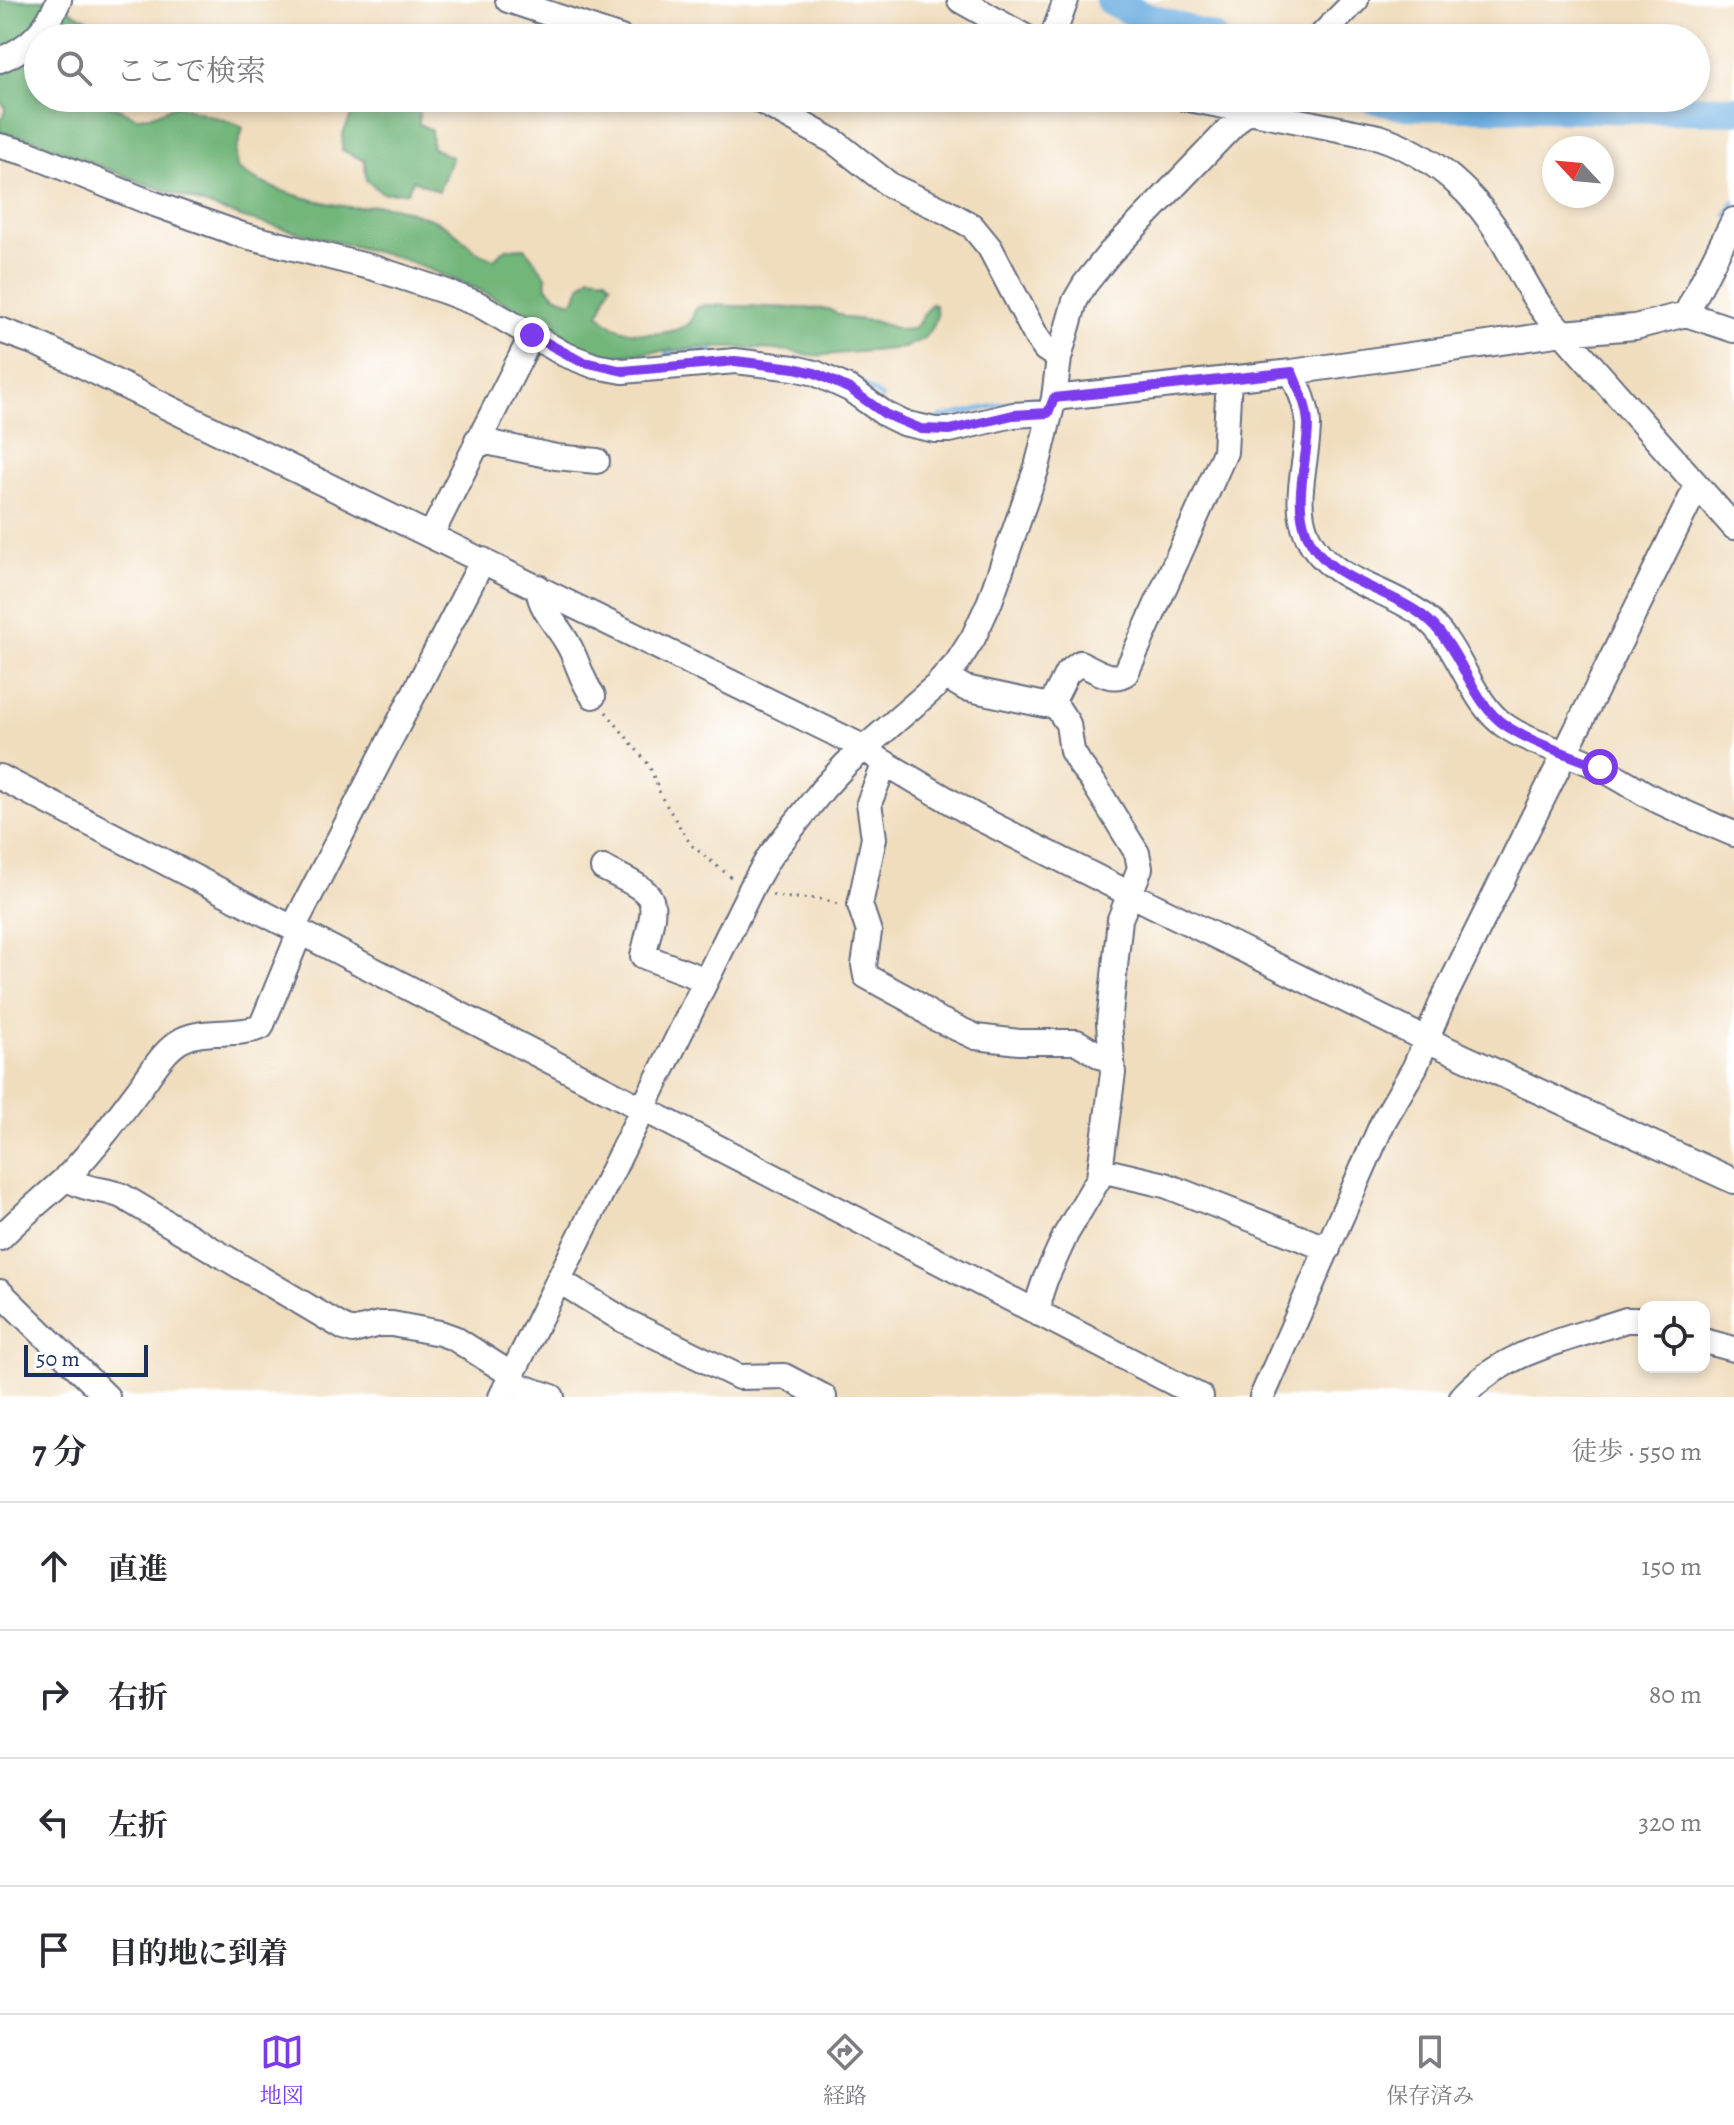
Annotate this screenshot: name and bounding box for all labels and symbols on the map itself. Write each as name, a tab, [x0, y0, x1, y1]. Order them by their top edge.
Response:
north arrow	[1542, 136, 1614, 208]
route end	[514, 317, 550, 353]
route start	[1582, 749, 1618, 785]
scale bar	[24, 1341, 148, 1377]

